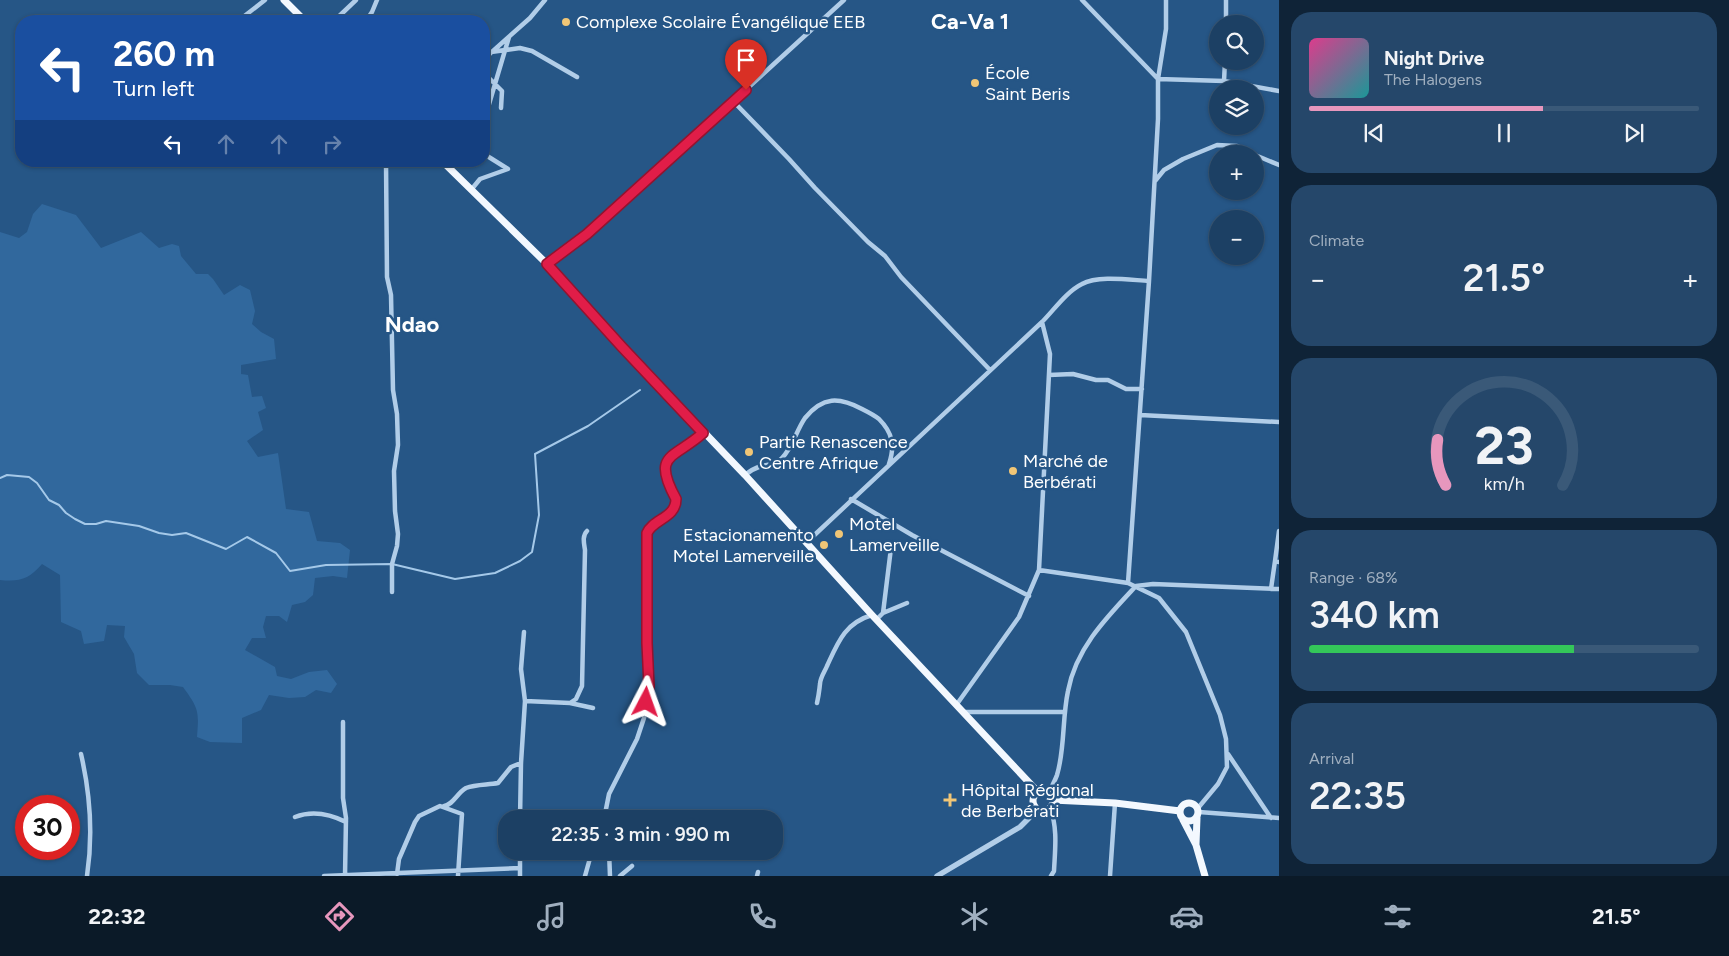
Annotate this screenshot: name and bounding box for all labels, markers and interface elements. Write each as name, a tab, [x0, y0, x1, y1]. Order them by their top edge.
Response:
district label: Ca-Va 1	[931, 8, 1009, 35]
place label: Complexe Scolaire Évangélique EEB	[576, 11, 865, 33]
map controls	[1209, 15, 1264, 265]
button: search	[1209, 15, 1264, 70]
marker: Complexe Scolaire Évangélique EEB	[560, 16, 572, 28]
text: 260 m	[113, 33, 215, 75]
icon: left	[30, 35, 95, 100]
pin	[725, 39, 767, 90]
icon: arrive	[732, 46, 760, 74]
text: Night Drive	[1384, 47, 1484, 70]
place label: École Saint Beris	[985, 62, 1070, 105]
text: The Halogens	[1384, 70, 1482, 89]
text: Turn left	[113, 75, 195, 102]
marker: École Saint Beris	[969, 77, 981, 89]
button: layers	[1209, 80, 1264, 135]
icon: previous	[1360, 119, 1388, 147]
icon: pause	[1490, 119, 1518, 147]
icon: next	[1620, 119, 1648, 147]
icon: left	[159, 130, 187, 158]
icon: ahead	[212, 130, 240, 158]
icon: ahead	[265, 130, 293, 158]
icon: right	[318, 130, 346, 158]
button: +	[1209, 145, 1264, 200]
button: −	[1209, 210, 1264, 265]
text: Climate	[1309, 231, 1364, 250]
text: 21.5°	[1463, 255, 1545, 301]
text: −	[1309, 262, 1326, 296]
text: +	[1682, 262, 1699, 296]
district label: Ndao	[385, 311, 440, 338]
text: 23	[1474, 415, 1534, 477]
place label: Partie Renascence Centre Afrique	[759, 431, 908, 474]
marker: Partie Renascence Centre Afrique	[743, 446, 755, 458]
place label: Marché de Berbérati	[1023, 450, 1108, 493]
marker: Marché de Berbérati	[1007, 465, 1019, 477]
text: km/h	[1484, 473, 1524, 494]
place label: Motel Lamerveille	[849, 513, 940, 556]
place label: Estacionamento Motel Lamerveille	[673, 524, 814, 567]
marker: Motel Lamerveille	[833, 528, 845, 540]
marker: Estacionamento Motel Lamerveille	[818, 539, 830, 551]
text: Range · 68%	[1309, 568, 1398, 587]
text: 340 km	[1309, 592, 1440, 638]
position arrow	[619, 675, 671, 727]
text: Arrival	[1309, 749, 1354, 768]
text: 22:35	[1309, 773, 1406, 819]
place label: Hôpital Régional de Berbérati	[961, 779, 1094, 822]
marker: Hôpital Régional de Berbérati	[943, 793, 957, 807]
speed limit sign: 30	[15, 795, 80, 860]
text: 22:35 · 3 min · 990 m	[551, 823, 730, 846]
icon: directions	[322, 899, 357, 934]
icon: music	[534, 899, 569, 934]
icon: phone	[745, 899, 780, 934]
icon: climate	[957, 899, 992, 934]
icon: car	[1169, 899, 1204, 934]
icon: filters	[1380, 899, 1415, 934]
text: 22:32	[88, 903, 145, 930]
text: 21.5°	[1592, 903, 1641, 930]

